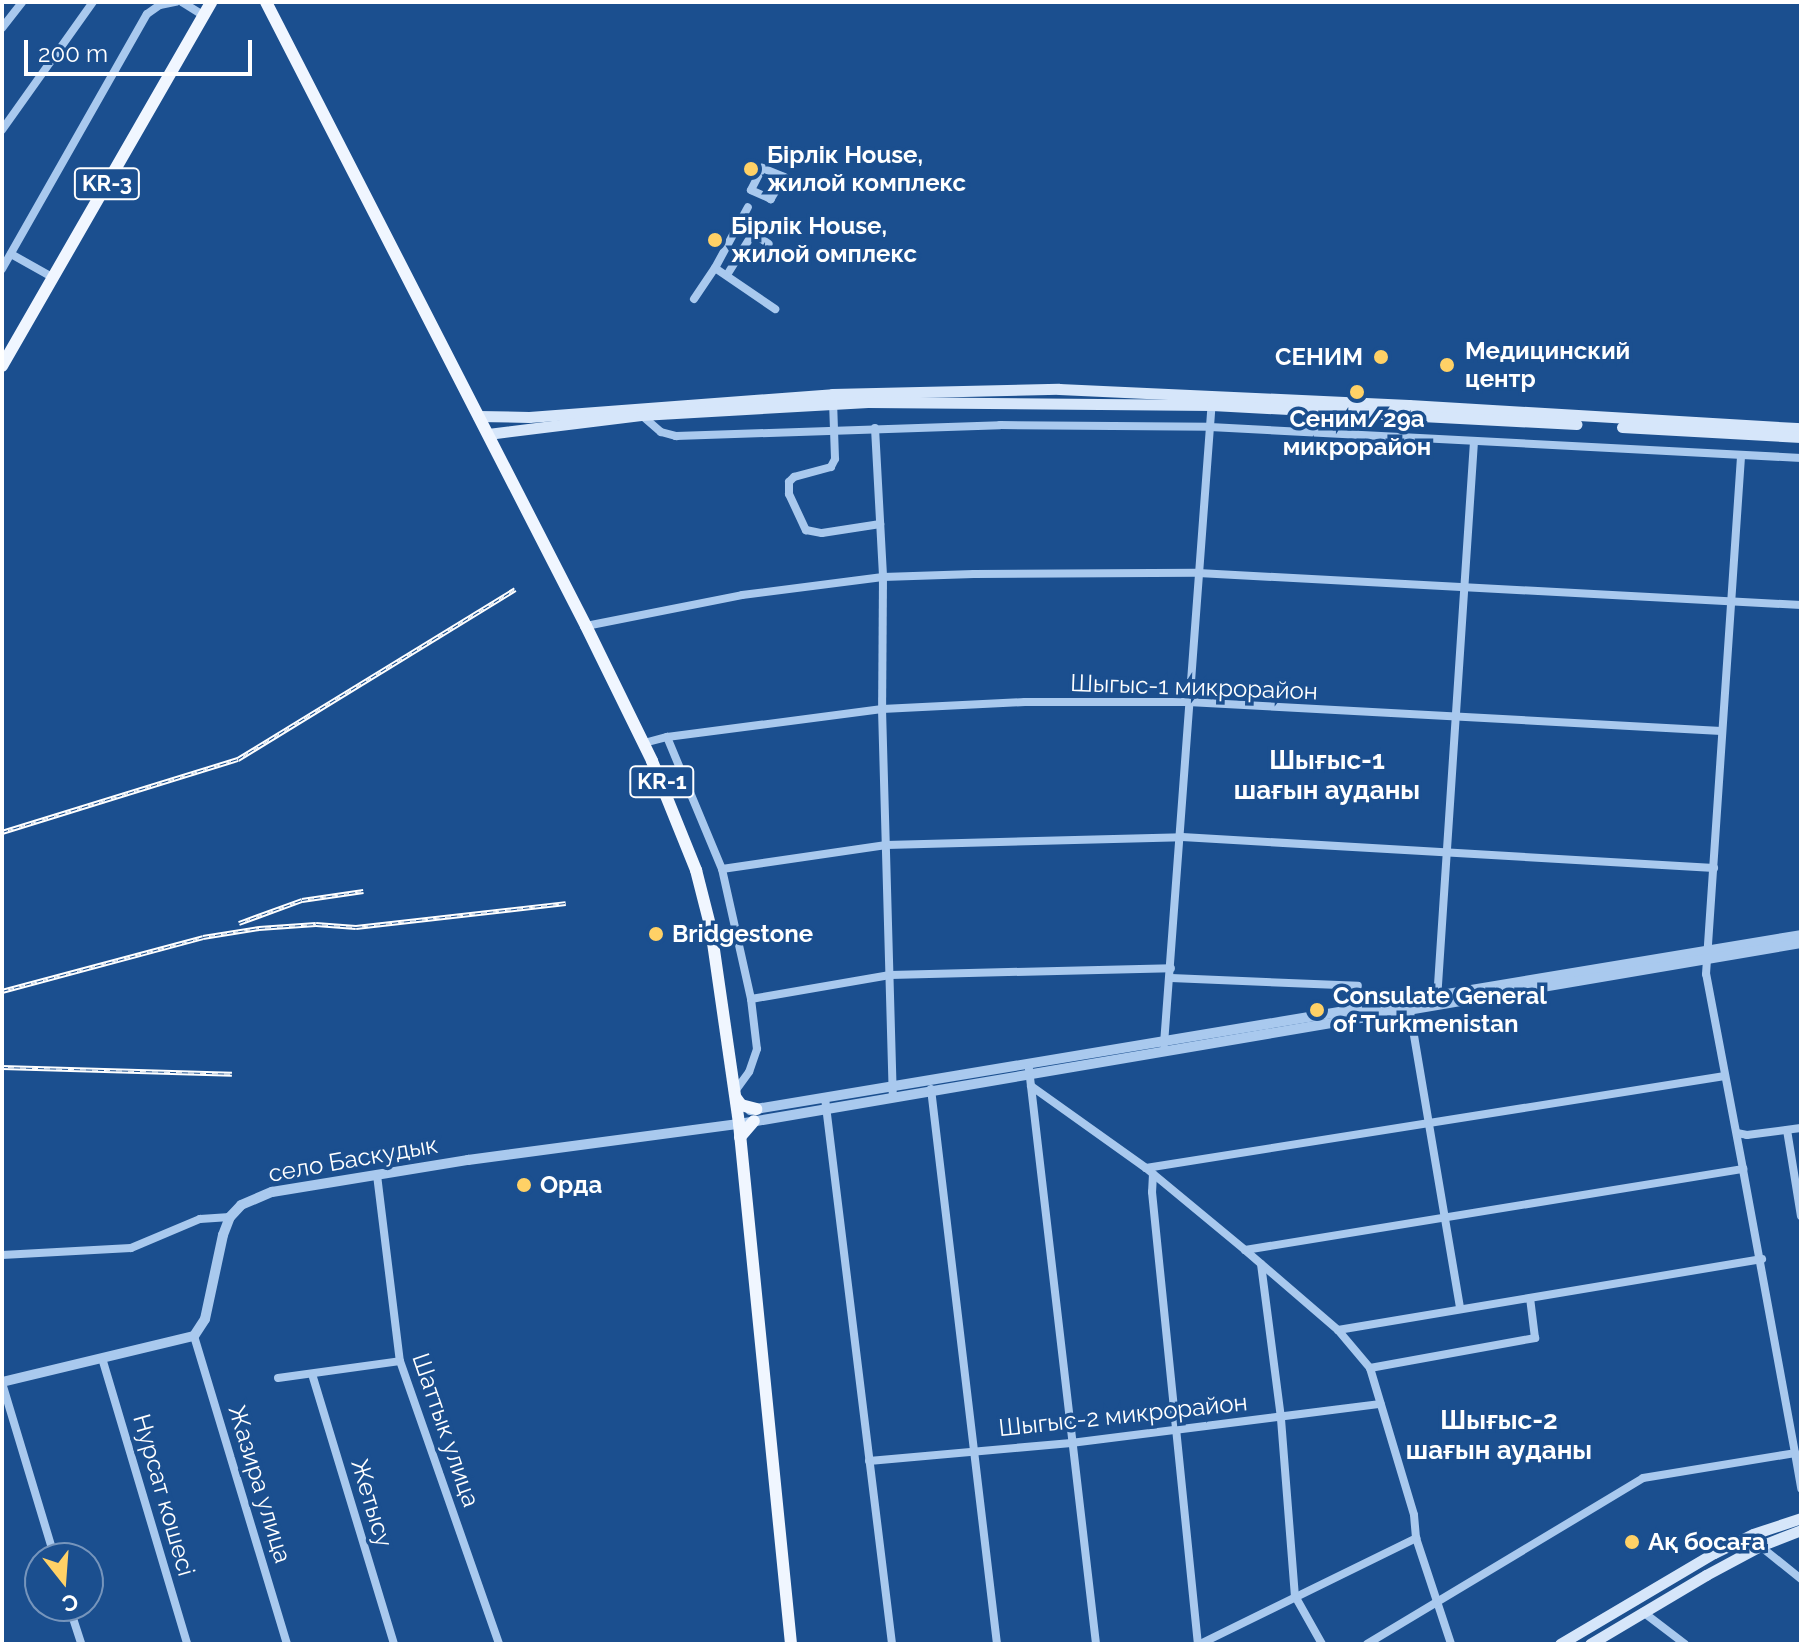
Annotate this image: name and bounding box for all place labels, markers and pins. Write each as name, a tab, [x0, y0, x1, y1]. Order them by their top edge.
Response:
place label: Бірлік House, жилой комплекс	[767, 141, 966, 197]
marker: Бірлік House, жилой комплекс	[742, 160, 760, 178]
place label: Бірлік House, жилой омплекс	[731, 212, 917, 268]
marker: Бірлік House, жилой омплекс	[706, 231, 724, 249]
place label: Медицинский центр	[1465, 337, 1630, 393]
place label: СЕНИМ	[1275, 343, 1363, 371]
marker: СЕНИМ	[1370, 346, 1392, 368]
marker: Медицинский центр	[1436, 354, 1458, 376]
marker: Сеним/29а микрорайон	[1348, 383, 1366, 401]
place label: Сеним/29а микрорайон	[1283, 405, 1431, 461]
place label: Bridgestone	[672, 920, 813, 948]
marker: Bridgestone	[647, 925, 665, 943]
place label: Consulate General of Turkmenistan	[1333, 982, 1547, 1038]
marker: Consulate General of Turkmenistan	[1308, 1001, 1326, 1019]
place label: Орда	[540, 1171, 602, 1199]
marker: Орда	[515, 1176, 533, 1194]
place label: Ақ босаға	[1648, 1528, 1765, 1556]
marker: Ақ босаға	[1623, 1533, 1641, 1551]

